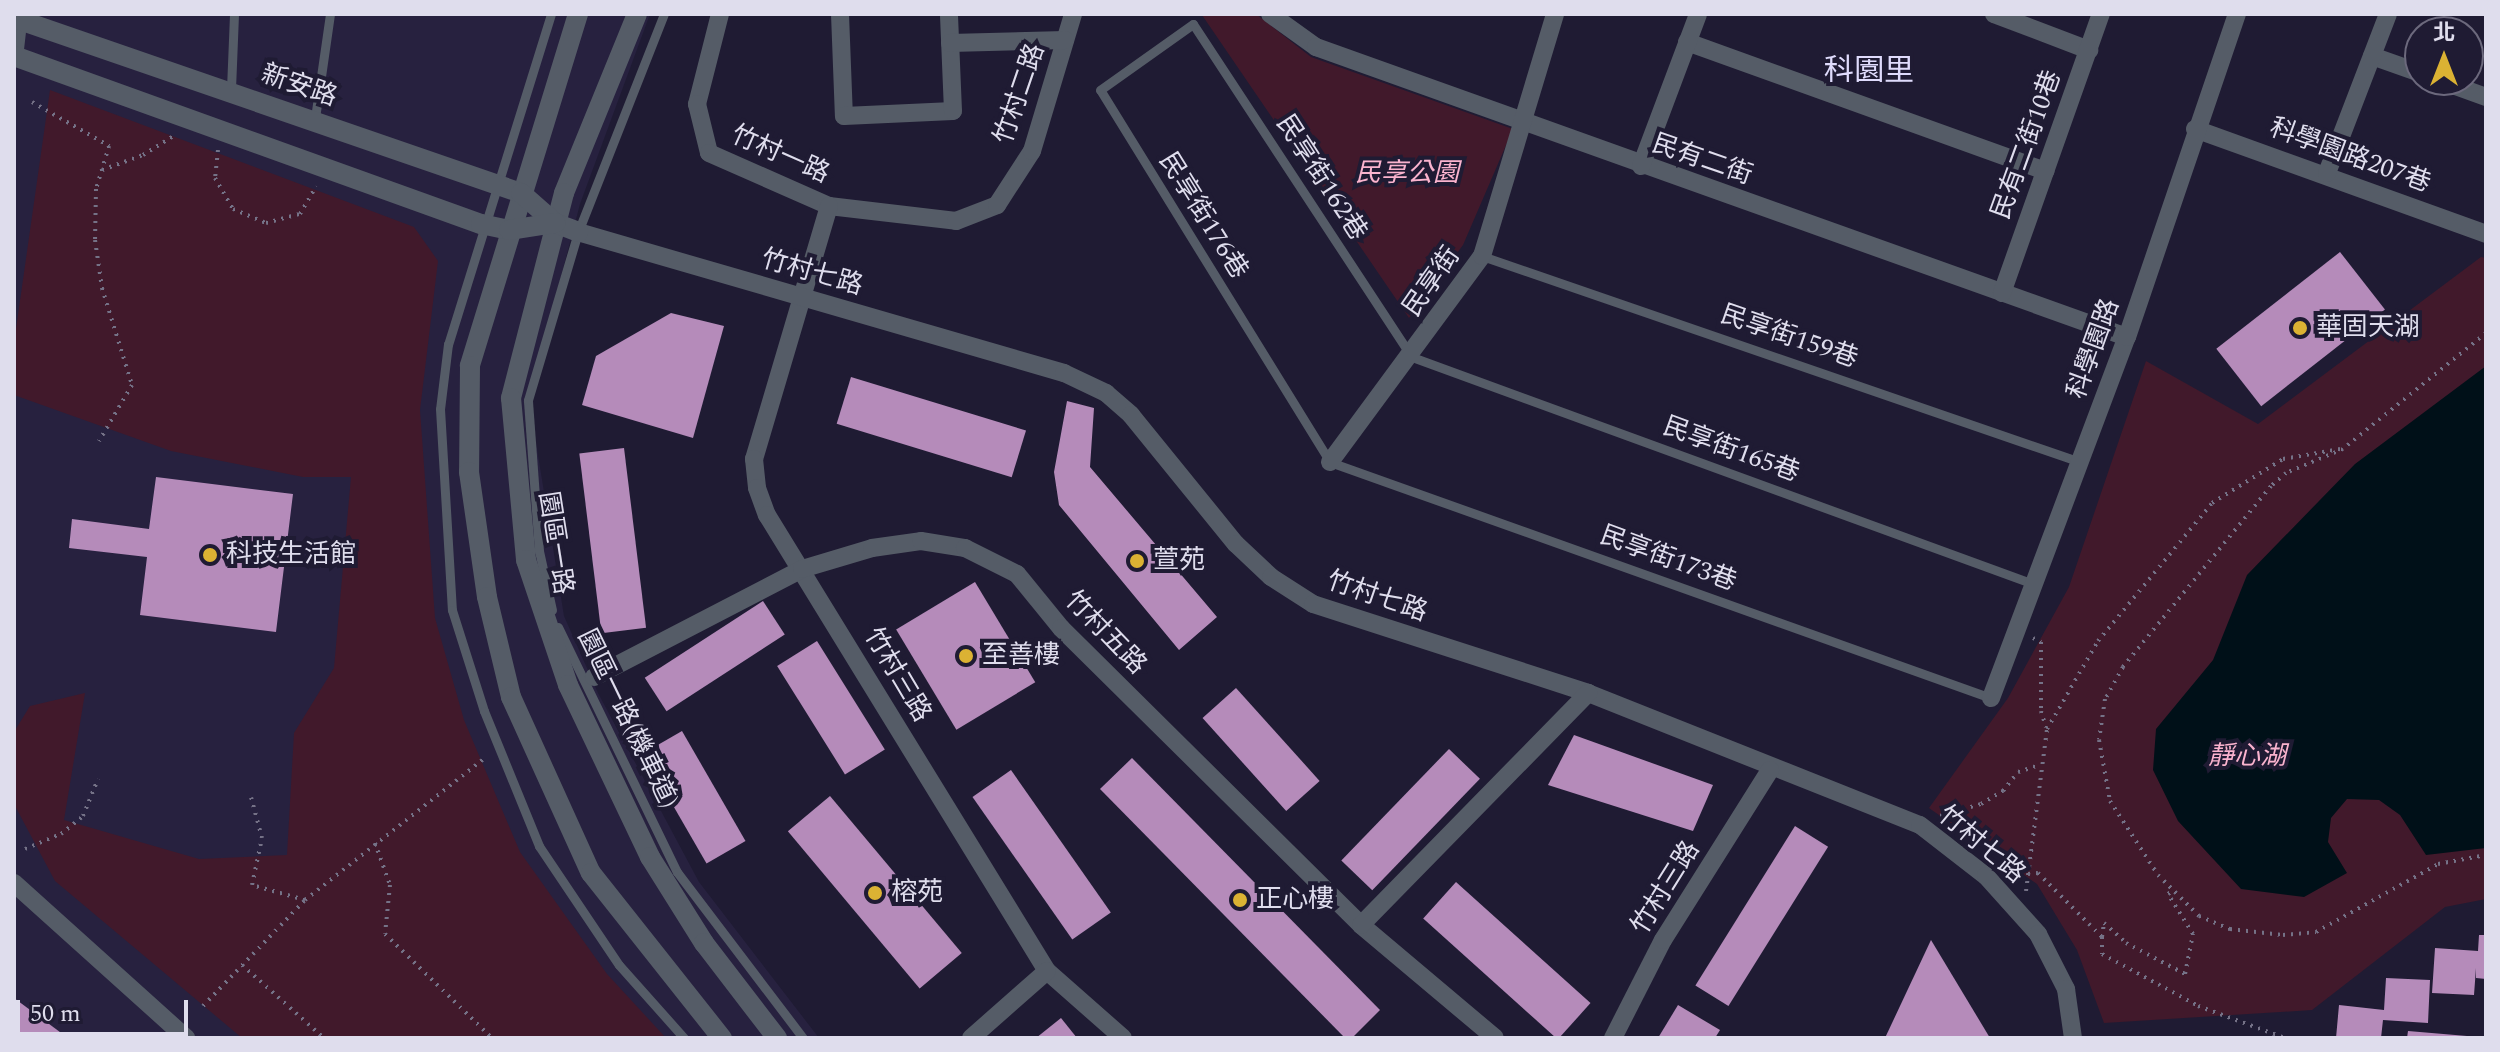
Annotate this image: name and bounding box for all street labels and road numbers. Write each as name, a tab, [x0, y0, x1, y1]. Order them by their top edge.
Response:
street label: 竹村二路	[988, 40, 1052, 148]
street label: 新安路	[257, 59, 341, 113]
street label: 民有二街10巷	[1986, 66, 2068, 224]
street label: 民享街162巷	[1269, 110, 1373, 246]
street label: 科學園路207巷	[2265, 112, 2435, 200]
street label: 竹村一路	[726, 120, 834, 190]
street label: 民有二街	[1648, 128, 1756, 192]
street label: 民享街176巷	[1152, 147, 1254, 285]
street label: 民享街	[1397, 241, 1467, 323]
street label: 竹村七路	[758, 244, 866, 302]
street label: 科學園路	[2062, 295, 2126, 403]
street label: 民享街159巷	[1716, 299, 1862, 375]
street label: 民享街165巷	[1658, 411, 1804, 489]
street label: 園區一路	[531, 489, 579, 597]
street label: 民享街173巷	[1595, 520, 1741, 598]
street label: 竹村七路	[1323, 565, 1431, 629]
street label: 竹村五路	[1058, 585, 1152, 681]
street label: 竹村三路	[857, 622, 937, 728]
street label: 園區一路(機車道)	[570, 625, 684, 813]
street label: 竹村七路	[1931, 800, 2031, 890]
street label: 竹村三路	[1625, 836, 1707, 940]

